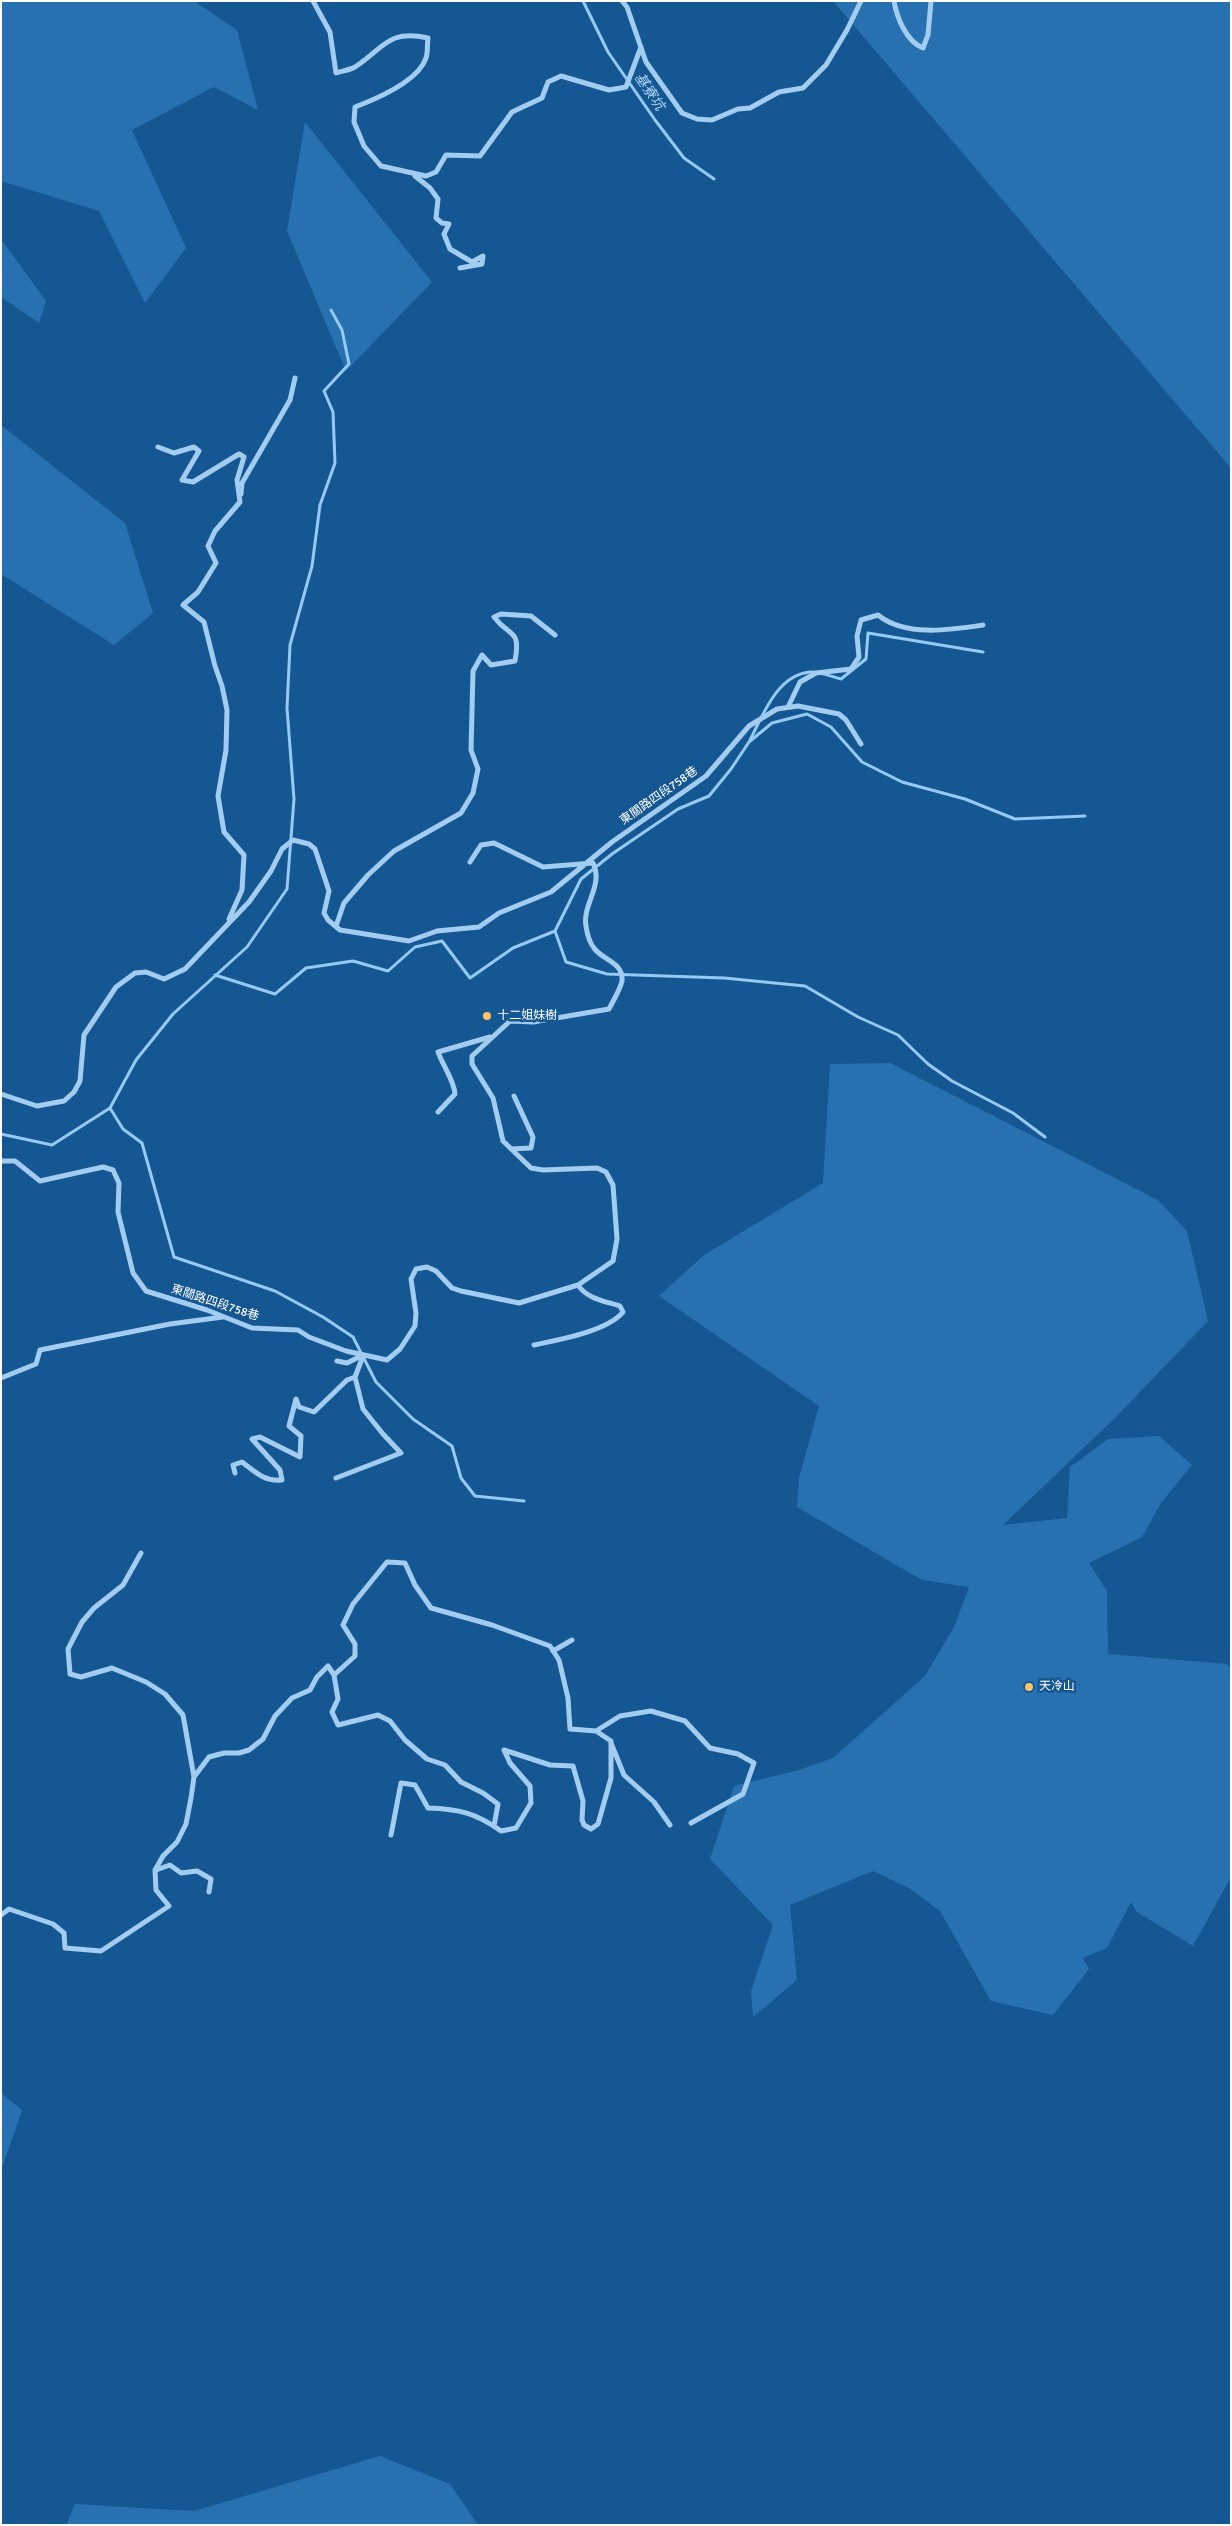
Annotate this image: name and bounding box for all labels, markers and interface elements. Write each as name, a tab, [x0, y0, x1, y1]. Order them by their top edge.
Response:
water label: 基寮坑	[630, 70, 668, 114]
street label: 東關路四段758巷	[617, 764, 701, 828]
place label: 十二姐妹樹	[497, 1009, 557, 1023]
marker: 十二姐妹樹	[481, 1010, 493, 1022]
street label: 東關路四段758巷	[169, 1282, 261, 1324]
place label: 天冷山	[1039, 1680, 1075, 1694]
marker: 天冷山	[1023, 1681, 1035, 1693]

